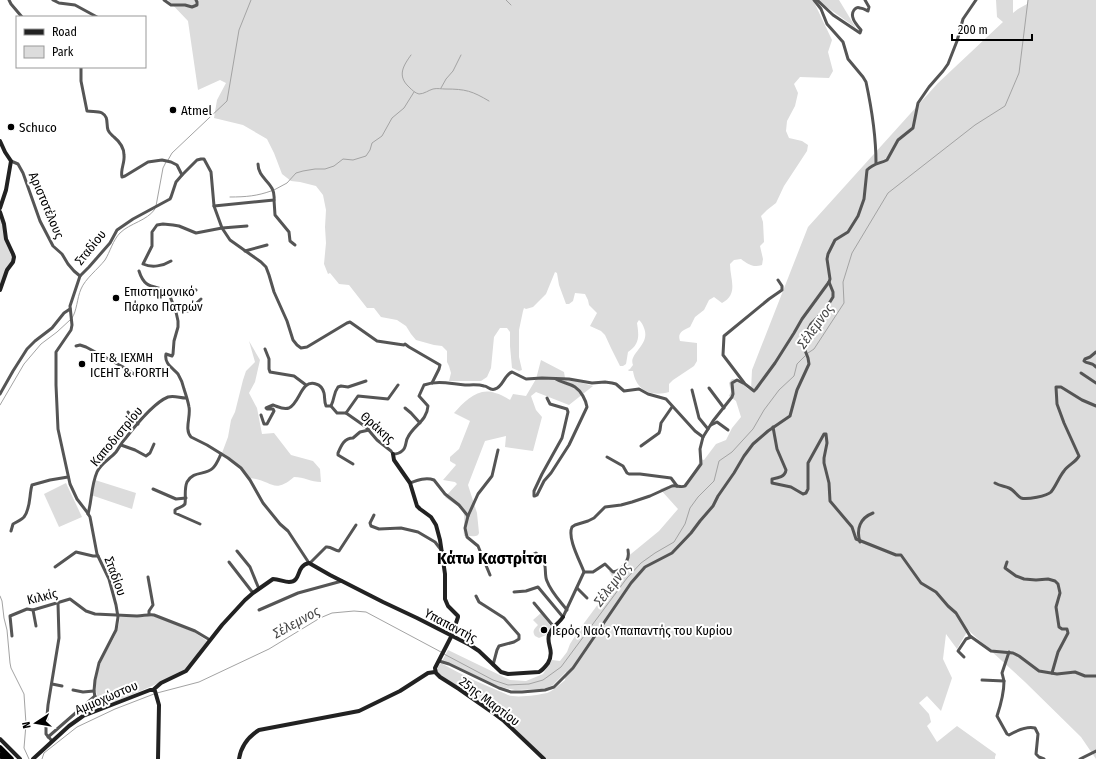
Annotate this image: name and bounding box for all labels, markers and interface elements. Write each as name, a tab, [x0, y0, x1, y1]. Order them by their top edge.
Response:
legend	[16, 16, 146, 68]
scale bar	[952, 16, 1032, 42]
text: 200 m	[958, 23, 988, 37]
text: Road	[52, 25, 77, 39]
text: Park	[52, 45, 74, 59]
place label: Atmel	[181, 103, 213, 118]
marker: Atmel	[168, 105, 178, 115]
place label: Schuco	[19, 120, 57, 135]
marker: Schuco	[6, 122, 16, 132]
street label: Αριστοτέλους	[26, 170, 67, 241]
street label: Σταδίου	[72, 227, 109, 268]
place label: Επιστημονικό Πάρκο Πατρών	[124, 284, 203, 314]
marker: Επιστημονικό Πάρκο Πατρών	[111, 293, 121, 303]
water label: Σέλεμνος	[793, 300, 838, 352]
place label: ΙΤΕ & ΙΕΧΜΗ ICEHT & FORTH	[90, 350, 169, 380]
marker: ΙΤΕ & ΙΕΧΜΗ ICEHT & FORTH	[77, 359, 87, 369]
street label: Καποδιστρίου	[87, 404, 146, 469]
street label: Θράκης	[357, 408, 398, 447]
district label: Κάτω Καστρίτσι	[437, 548, 548, 569]
street label: Σταδίου	[102, 555, 130, 598]
water label: Σέλεμνος	[590, 558, 635, 610]
street label: Κιλκίς	[25, 585, 59, 607]
water label: Σέλεμνος	[270, 602, 324, 642]
street label: Υπαπαντής	[422, 605, 480, 646]
place label: Ιερός Ναός Υπαπαντής του Κυρίου	[552, 623, 732, 638]
marker: Ιερός Ναός Υπαπαντής του Κυρίου	[539, 625, 549, 635]
street label: 25ης Μαρτίου	[456, 674, 523, 729]
street label: Αμμοχώστου	[72, 677, 140, 717]
north arrow	[16, 703, 56, 743]
text: N	[20, 720, 34, 730]

